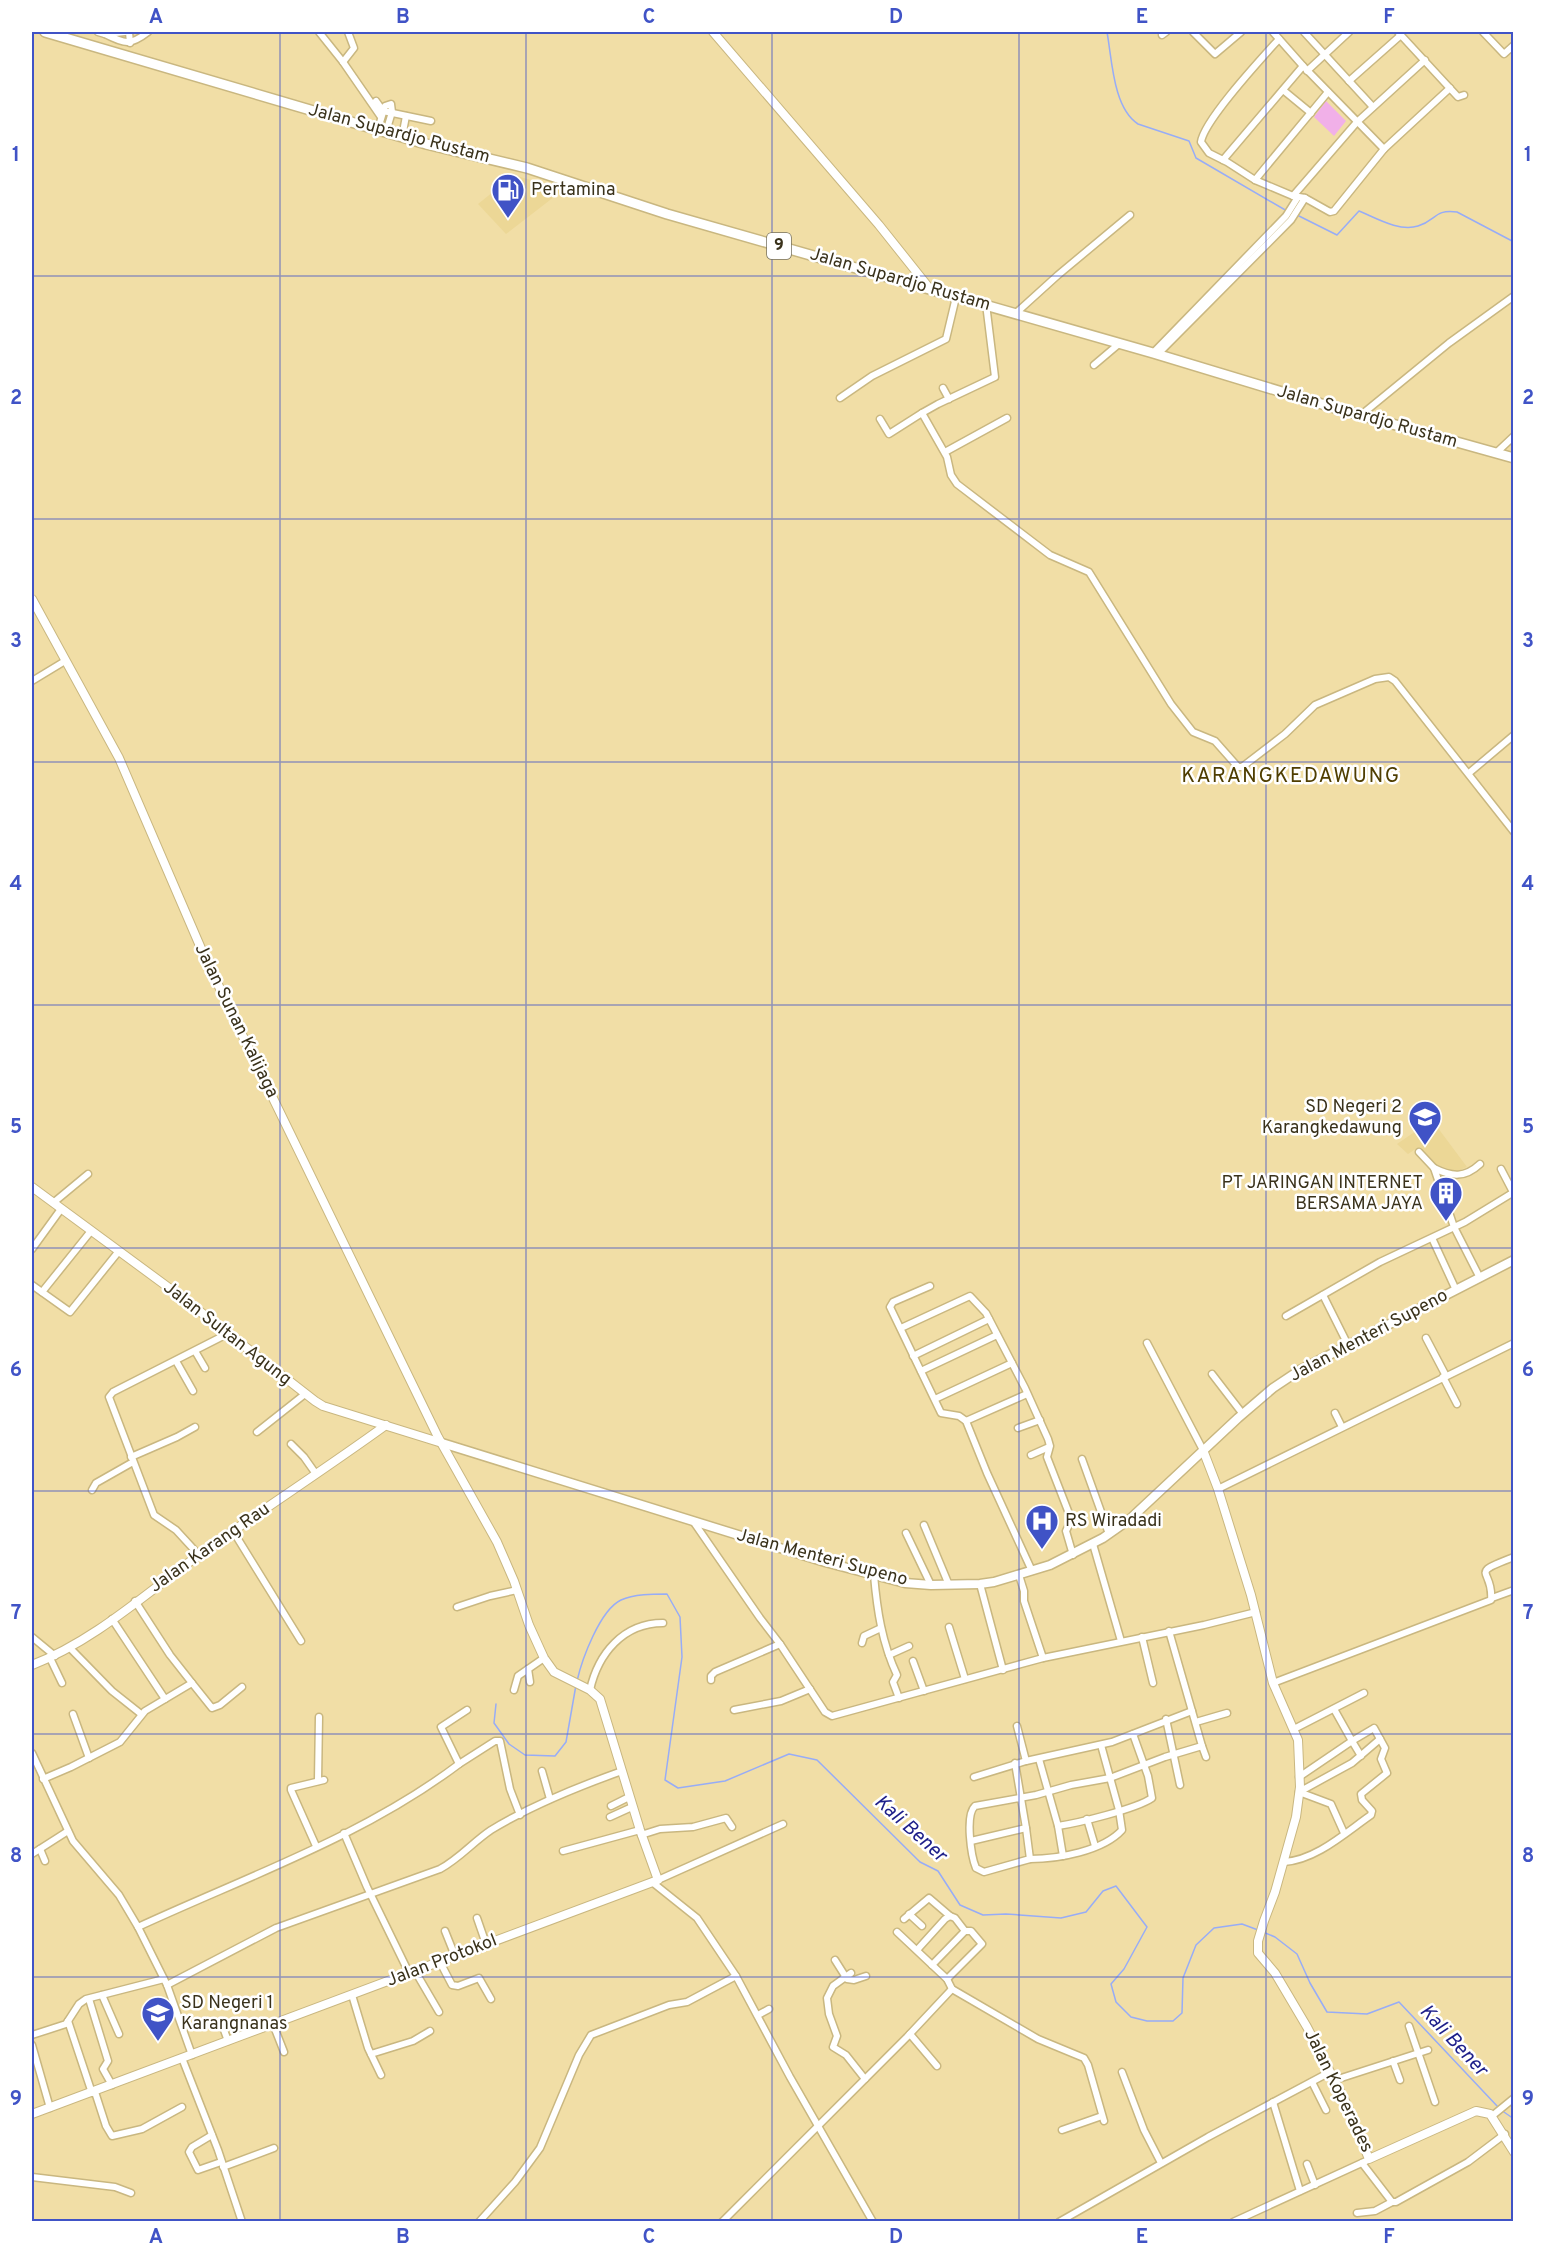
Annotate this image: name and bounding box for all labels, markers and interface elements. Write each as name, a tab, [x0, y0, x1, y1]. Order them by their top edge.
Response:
text: A	[149, 5, 163, 31]
text: B	[396, 5, 410, 31]
text: C	[643, 5, 655, 31]
text: D	[889, 5, 903, 31]
text: E	[1136, 5, 1148, 31]
text: F	[1383, 5, 1395, 31]
street label: Jalan Supardjo Rustam	[306, 99, 492, 169]
text: 1	[12, 143, 20, 169]
text: 1	[1524, 143, 1532, 169]
fuel station icon: Pertamina	[490, 172, 526, 219]
place label: Pertamina	[531, 179, 615, 202]
road number: 9	[767, 233, 791, 259]
street label: Jalan Supardjo Rustam	[807, 243, 993, 317]
street label: Jalan Supardjo Rustam	[1274, 380, 1460, 454]
text: 2	[10, 386, 22, 412]
text: 2	[1522, 386, 1534, 412]
text: 3	[10, 629, 22, 655]
text: 3	[1522, 629, 1534, 655]
district label: KARANGKEDAWUNG	[1181, 763, 1401, 790]
text: 4	[10, 872, 22, 898]
text: 4	[1522, 872, 1534, 898]
street label: Jalan Sunan Kalijaga	[189, 940, 283, 1102]
place label: SD Negeri 2 Karangkedawung	[1262, 1096, 1402, 1140]
school or university icon: SD Negeri 2 Karangkedawung	[1407, 1099, 1443, 1146]
text: 5	[10, 1115, 22, 1141]
text: 5	[1522, 1115, 1534, 1141]
place label: PT JARINGAN INTERNET BERSAMA JAYA	[1222, 1172, 1423, 1216]
building icon: PT JARINGAN INTERNET BERSAMA JAYA	[1428, 1175, 1464, 1222]
street label: Jalan Sultan Agung	[158, 1277, 296, 1391]
street label: Jalan Menteri Supeno	[1286, 1284, 1452, 1388]
text: 6	[10, 1358, 22, 1384]
text: 6	[1522, 1358, 1534, 1384]
street label: Jalan Karang Rau	[145, 1498, 275, 1598]
hospital icon: RS Wiradadi	[1024, 1503, 1060, 1550]
place label: RS Wiradadi	[1065, 1510, 1162, 1533]
street label: Jalan Menteri Supeno	[734, 1524, 910, 1592]
text: 7	[11, 1601, 21, 1627]
text: 7	[1523, 1601, 1533, 1627]
water label: Kali Bener	[868, 1790, 953, 1869]
text: 8	[10, 1844, 22, 1870]
text: 8	[1522, 1844, 1534, 1870]
street label: Jalan Protokol	[384, 1929, 500, 1993]
place label: SD Negeri 1 Karangnanas	[181, 1992, 287, 2036]
school or university icon: SD Negeri 1 Karangnanas	[140, 1995, 176, 2042]
water label: Kali Bener	[1413, 2000, 1494, 2083]
street label: Jalan Koperades	[1298, 2026, 1378, 2156]
text: 9	[10, 2087, 22, 2113]
text: 9	[1522, 2087, 1534, 2113]
text: A	[149, 2225, 163, 2251]
text: B	[396, 2225, 410, 2251]
text: C	[643, 2225, 655, 2251]
text: D	[889, 2225, 903, 2251]
text: E	[1136, 2225, 1148, 2251]
text: F	[1383, 2225, 1395, 2251]

